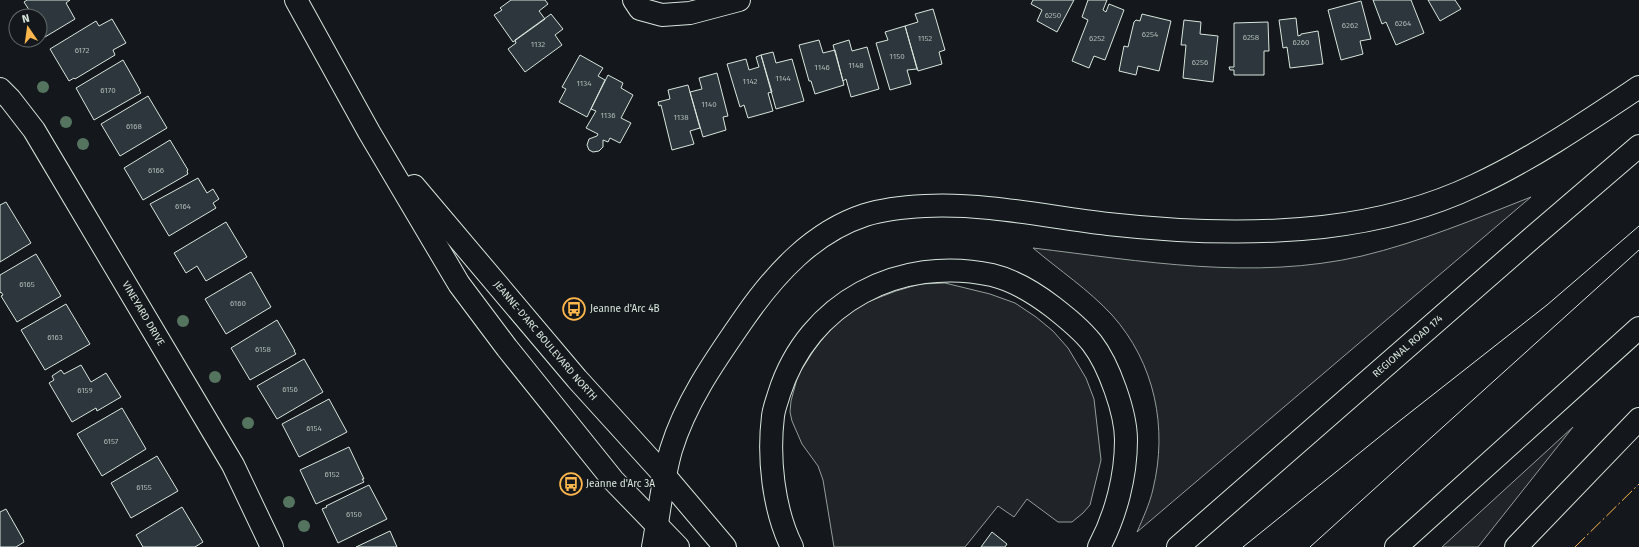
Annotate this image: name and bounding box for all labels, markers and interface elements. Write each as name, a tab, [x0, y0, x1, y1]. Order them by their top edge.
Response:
north arrow	[8, 8, 48, 48]
house number: 6250	[1045, 11, 1062, 20]
text: N	[21, 12, 31, 26]
house number: 6264	[1395, 19, 1412, 28]
house number: 6262	[1342, 21, 1358, 30]
house number: 6254	[1142, 30, 1159, 39]
house number: 6258	[1243, 33, 1260, 42]
house number: 1152	[918, 34, 932, 43]
house number: 6252	[1089, 34, 1105, 43]
house number: 6260	[1293, 38, 1310, 47]
house number: 1132	[531, 40, 545, 49]
house number: 6172	[75, 46, 89, 55]
house number: 1150	[889, 52, 905, 61]
house number: 6256	[1192, 58, 1208, 67]
house number: 1148	[848, 61, 864, 70]
house number: 1146	[814, 63, 830, 72]
house number: 1144	[775, 74, 791, 83]
house number: 1142	[743, 77, 757, 86]
house number: 1134	[576, 79, 592, 88]
house number: 6170	[100, 86, 116, 95]
house number: 1140	[701, 100, 717, 109]
house number: 1136	[600, 111, 616, 120]
house number: 1138	[673, 113, 689, 122]
house number: 6168	[126, 122, 143, 131]
house number: 6166	[148, 166, 164, 175]
house number: 6164	[175, 202, 192, 211]
street label: VINEYARD DRIVE	[119, 279, 167, 348]
street label: JEANNE-D'ARC BOULEVARD NORTH	[491, 279, 600, 403]
house number: 6165	[19, 280, 35, 289]
bus stop icon: Jeanne d'Arc 4B	[561, 296, 587, 322]
house number: 6160	[230, 299, 247, 308]
place label: Jeanne d'Arc 4B	[590, 303, 660, 315]
street label: REGIONAL ROAD 174	[1370, 312, 1446, 380]
house number: 6163	[47, 333, 63, 342]
house number: 6158	[255, 345, 271, 354]
house number: 6156	[282, 385, 298, 394]
house number: 6159	[77, 386, 93, 395]
house number: 6154	[306, 424, 323, 433]
house number: 6157	[104, 437, 119, 446]
house number: 6152	[324, 470, 340, 479]
bus stop icon: Jeanne d'Arc 3A	[558, 471, 584, 497]
place label: Jeanne d'Arc 3A	[586, 478, 655, 490]
house number: 6155	[136, 483, 152, 492]
house number: 6150	[346, 510, 362, 519]

